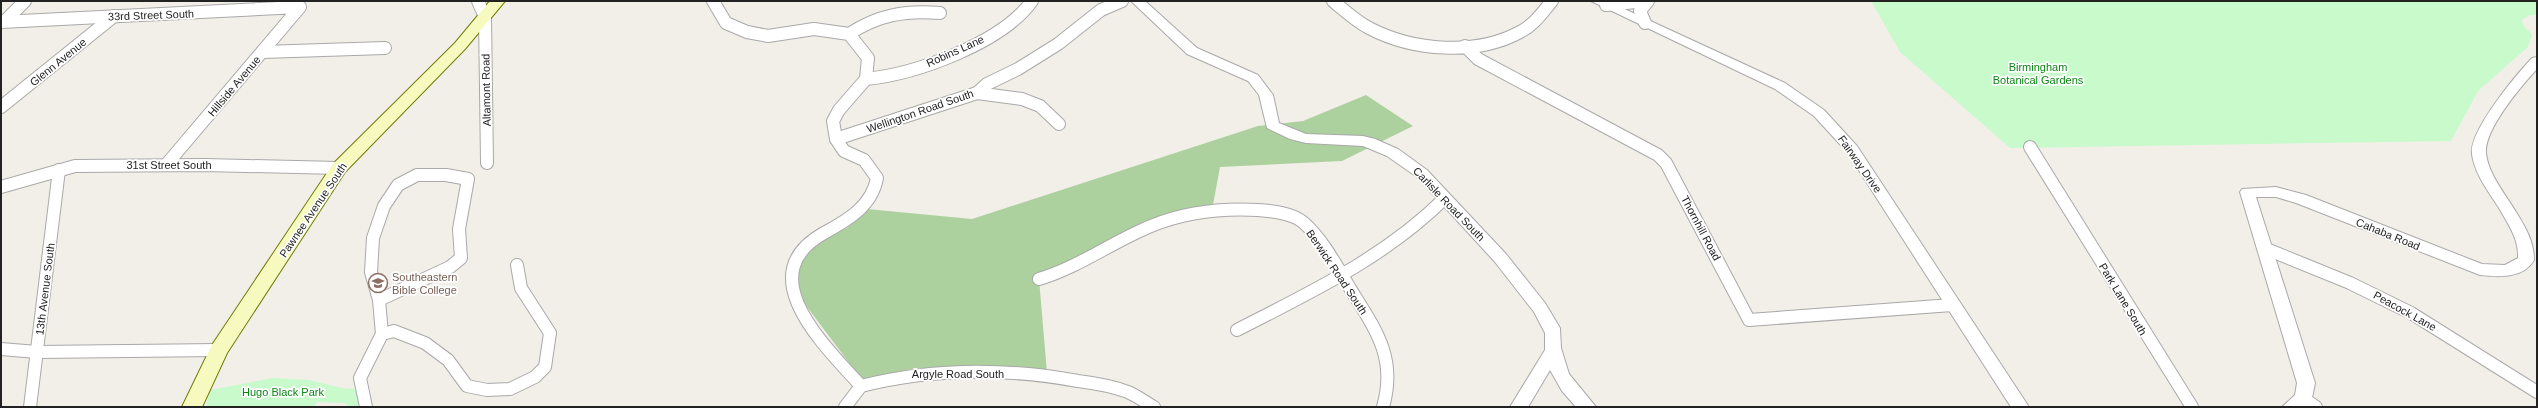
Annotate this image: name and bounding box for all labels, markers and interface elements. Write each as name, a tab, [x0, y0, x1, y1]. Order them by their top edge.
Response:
street label: 33rd Street South	[108, 7, 194, 23]
street label: Robins Lane	[924, 33, 986, 69]
street label: Glenn Avenue	[27, 36, 89, 88]
street label: Hillside Avenue	[205, 53, 263, 119]
street label: Altamont Road	[479, 54, 493, 126]
park label: Birmingham Botanical Gardens	[1993, 61, 2084, 86]
street label: Wellington Road South	[865, 87, 975, 135]
street label: Fairway Drive	[1836, 133, 1884, 195]
street label: 31st Street South	[127, 159, 212, 171]
street label: Pawnee Avenue South	[277, 161, 349, 259]
street label: Carlisle Road South	[1411, 165, 1487, 243]
street label: Thornhill Road	[1679, 194, 1723, 262]
street label: Cahaba Road	[2354, 216, 2422, 252]
street label: Berwick Road South	[1304, 227, 1370, 317]
street label: 13th Avenue South	[33, 242, 57, 336]
street label: Park Lane South	[2097, 261, 2149, 337]
place label: Southeastern Bible College	[392, 271, 457, 296]
school or university icon: Southeastern Bible College	[367, 272, 389, 294]
street label: Peacock Lane	[2372, 289, 2438, 333]
street label: Argyle Road South	[912, 368, 1004, 380]
park label: Hugo Black Park	[242, 386, 324, 398]

